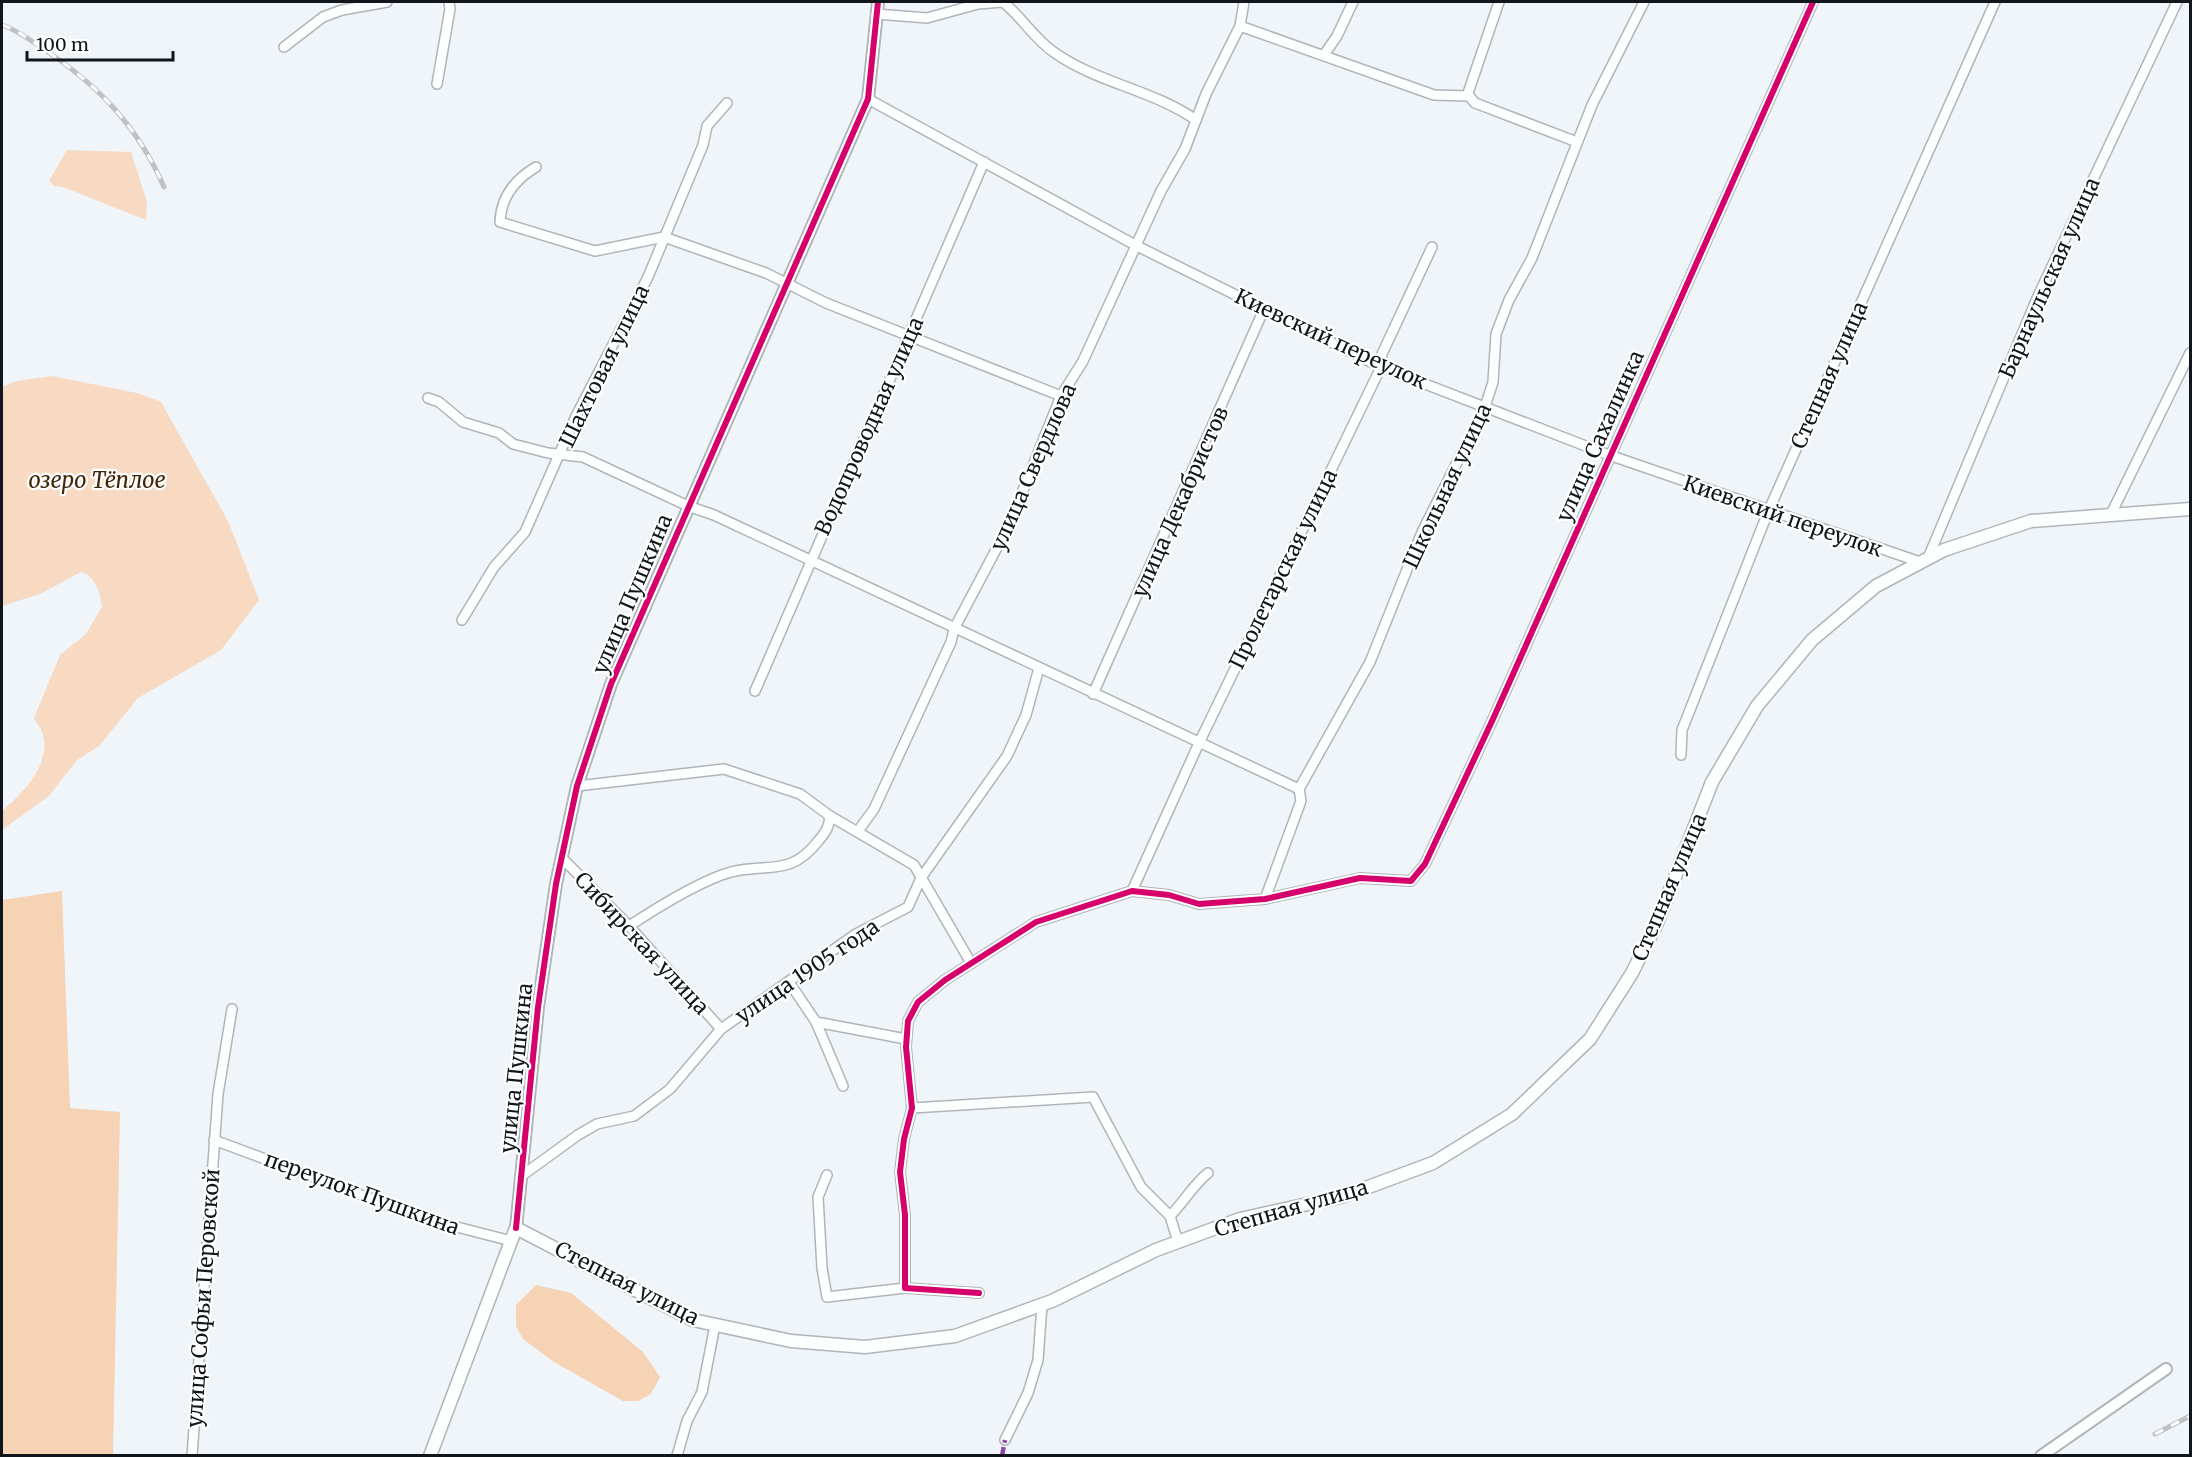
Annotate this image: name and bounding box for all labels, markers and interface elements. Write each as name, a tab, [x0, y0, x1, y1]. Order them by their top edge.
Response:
scale bar	[27, 24, 172, 62]
text: 100 m	[36, 33, 89, 56]
street label: Барнаульская улица	[1992, 173, 2106, 383]
street label: Шахтовая улица	[553, 280, 655, 452]
street label: Киевский переулок	[1231, 283, 1431, 395]
street label: Степная улица	[1784, 297, 1874, 453]
street label: Водопроводная улица	[809, 313, 929, 539]
street label: улица Сахалинка	[1550, 346, 1650, 526]
street label: улица Свердлова	[984, 379, 1082, 555]
street label: Школьная улица	[1397, 399, 1497, 573]
street label: улица Декабристов	[1126, 402, 1234, 602]
street label: Пролетарская улица	[1223, 465, 1343, 673]
water label: озеро Тёплое	[28, 466, 166, 494]
street label: Киевский переулок	[1680, 469, 1886, 563]
street label: улица Пушкина	[586, 510, 678, 678]
street label: Степная улица	[1626, 809, 1712, 965]
street label: Сибирская улица	[569, 866, 715, 1020]
street label: улица 1905 года	[730, 913, 884, 1029]
street label: улица Пушкина	[494, 982, 538, 1154]
street label: переулок Пушкина	[261, 1145, 463, 1241]
street label: улица Софьи Перовской	[180, 1168, 226, 1428]
street label: Степная улица	[1211, 1173, 1371, 1243]
street label: Степная улица	[550, 1235, 704, 1331]

